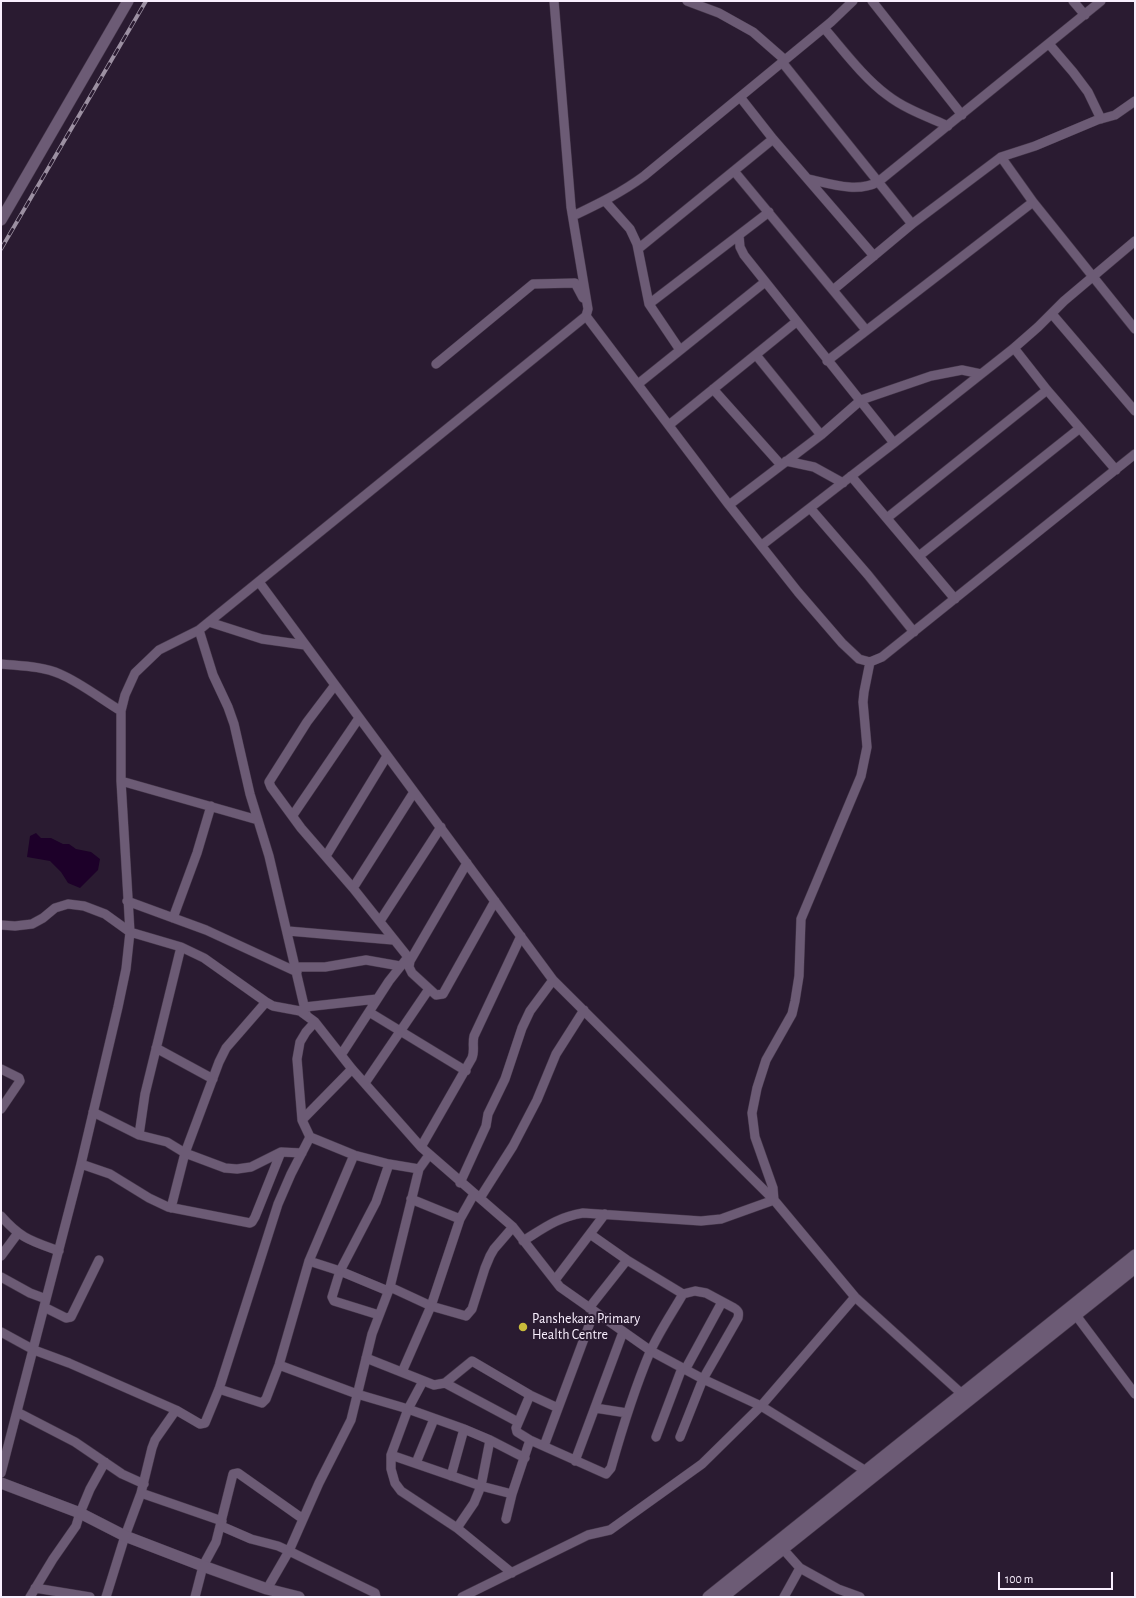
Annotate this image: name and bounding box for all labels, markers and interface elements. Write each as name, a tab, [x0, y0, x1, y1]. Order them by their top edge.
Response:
place label: Panshekara Primary Health Centre	[532, 1311, 640, 1344]
marker: Panshekara Primary Health Centre	[517, 1321, 529, 1333]
scale bar	[1000, 1564, 1115, 1590]
text: 100 m	[1005, 1573, 1033, 1585]

